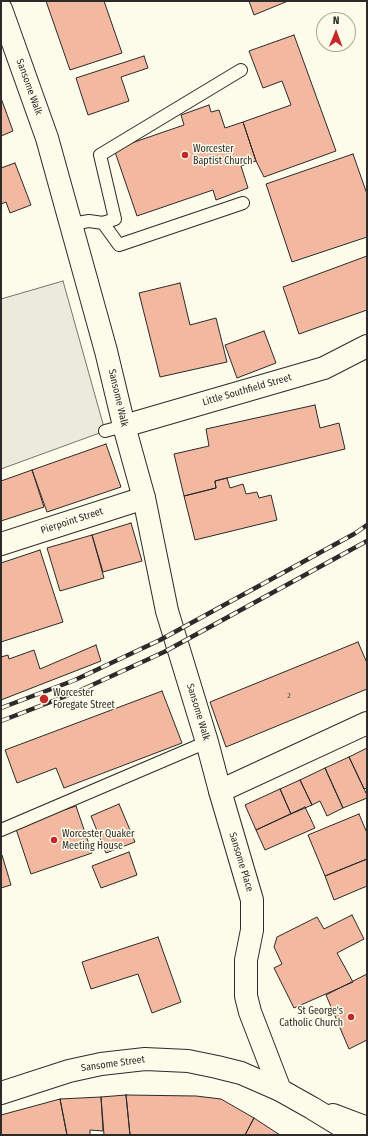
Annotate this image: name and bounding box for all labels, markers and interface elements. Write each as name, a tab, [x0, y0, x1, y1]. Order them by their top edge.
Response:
north arrow	[316, 12, 356, 52]
text: N	[333, 14, 340, 27]
street label: Sansome Walk	[13, 57, 45, 117]
place label: Worcester Baptist Church	[193, 143, 253, 166]
marker: Worcester Baptist Church	[180, 150, 190, 160]
street label: Sansome Walk	[106, 368, 130, 428]
street label: Little Southfield Street	[201, 372, 293, 408]
street label: Pierpoint Street	[39, 505, 105, 537]
street label: Sansome Walk	[184, 682, 212, 742]
place label: Worcester Foregate Street	[53, 687, 115, 710]
house number: 2	[287, 691, 291, 701]
marker: Worcester Foregate Street	[38, 693, 50, 705]
place label: Worcester Quaker Meeting House	[62, 828, 134, 852]
street label: Sansome Place	[226, 831, 256, 893]
marker: Worcester Quaker Meeting House	[49, 835, 59, 845]
place label: St George's Catholic Church	[279, 1005, 343, 1028]
marker: St George's Catholic Church	[346, 1012, 356, 1022]
street label: Sansome Street	[80, 1054, 146, 1074]

